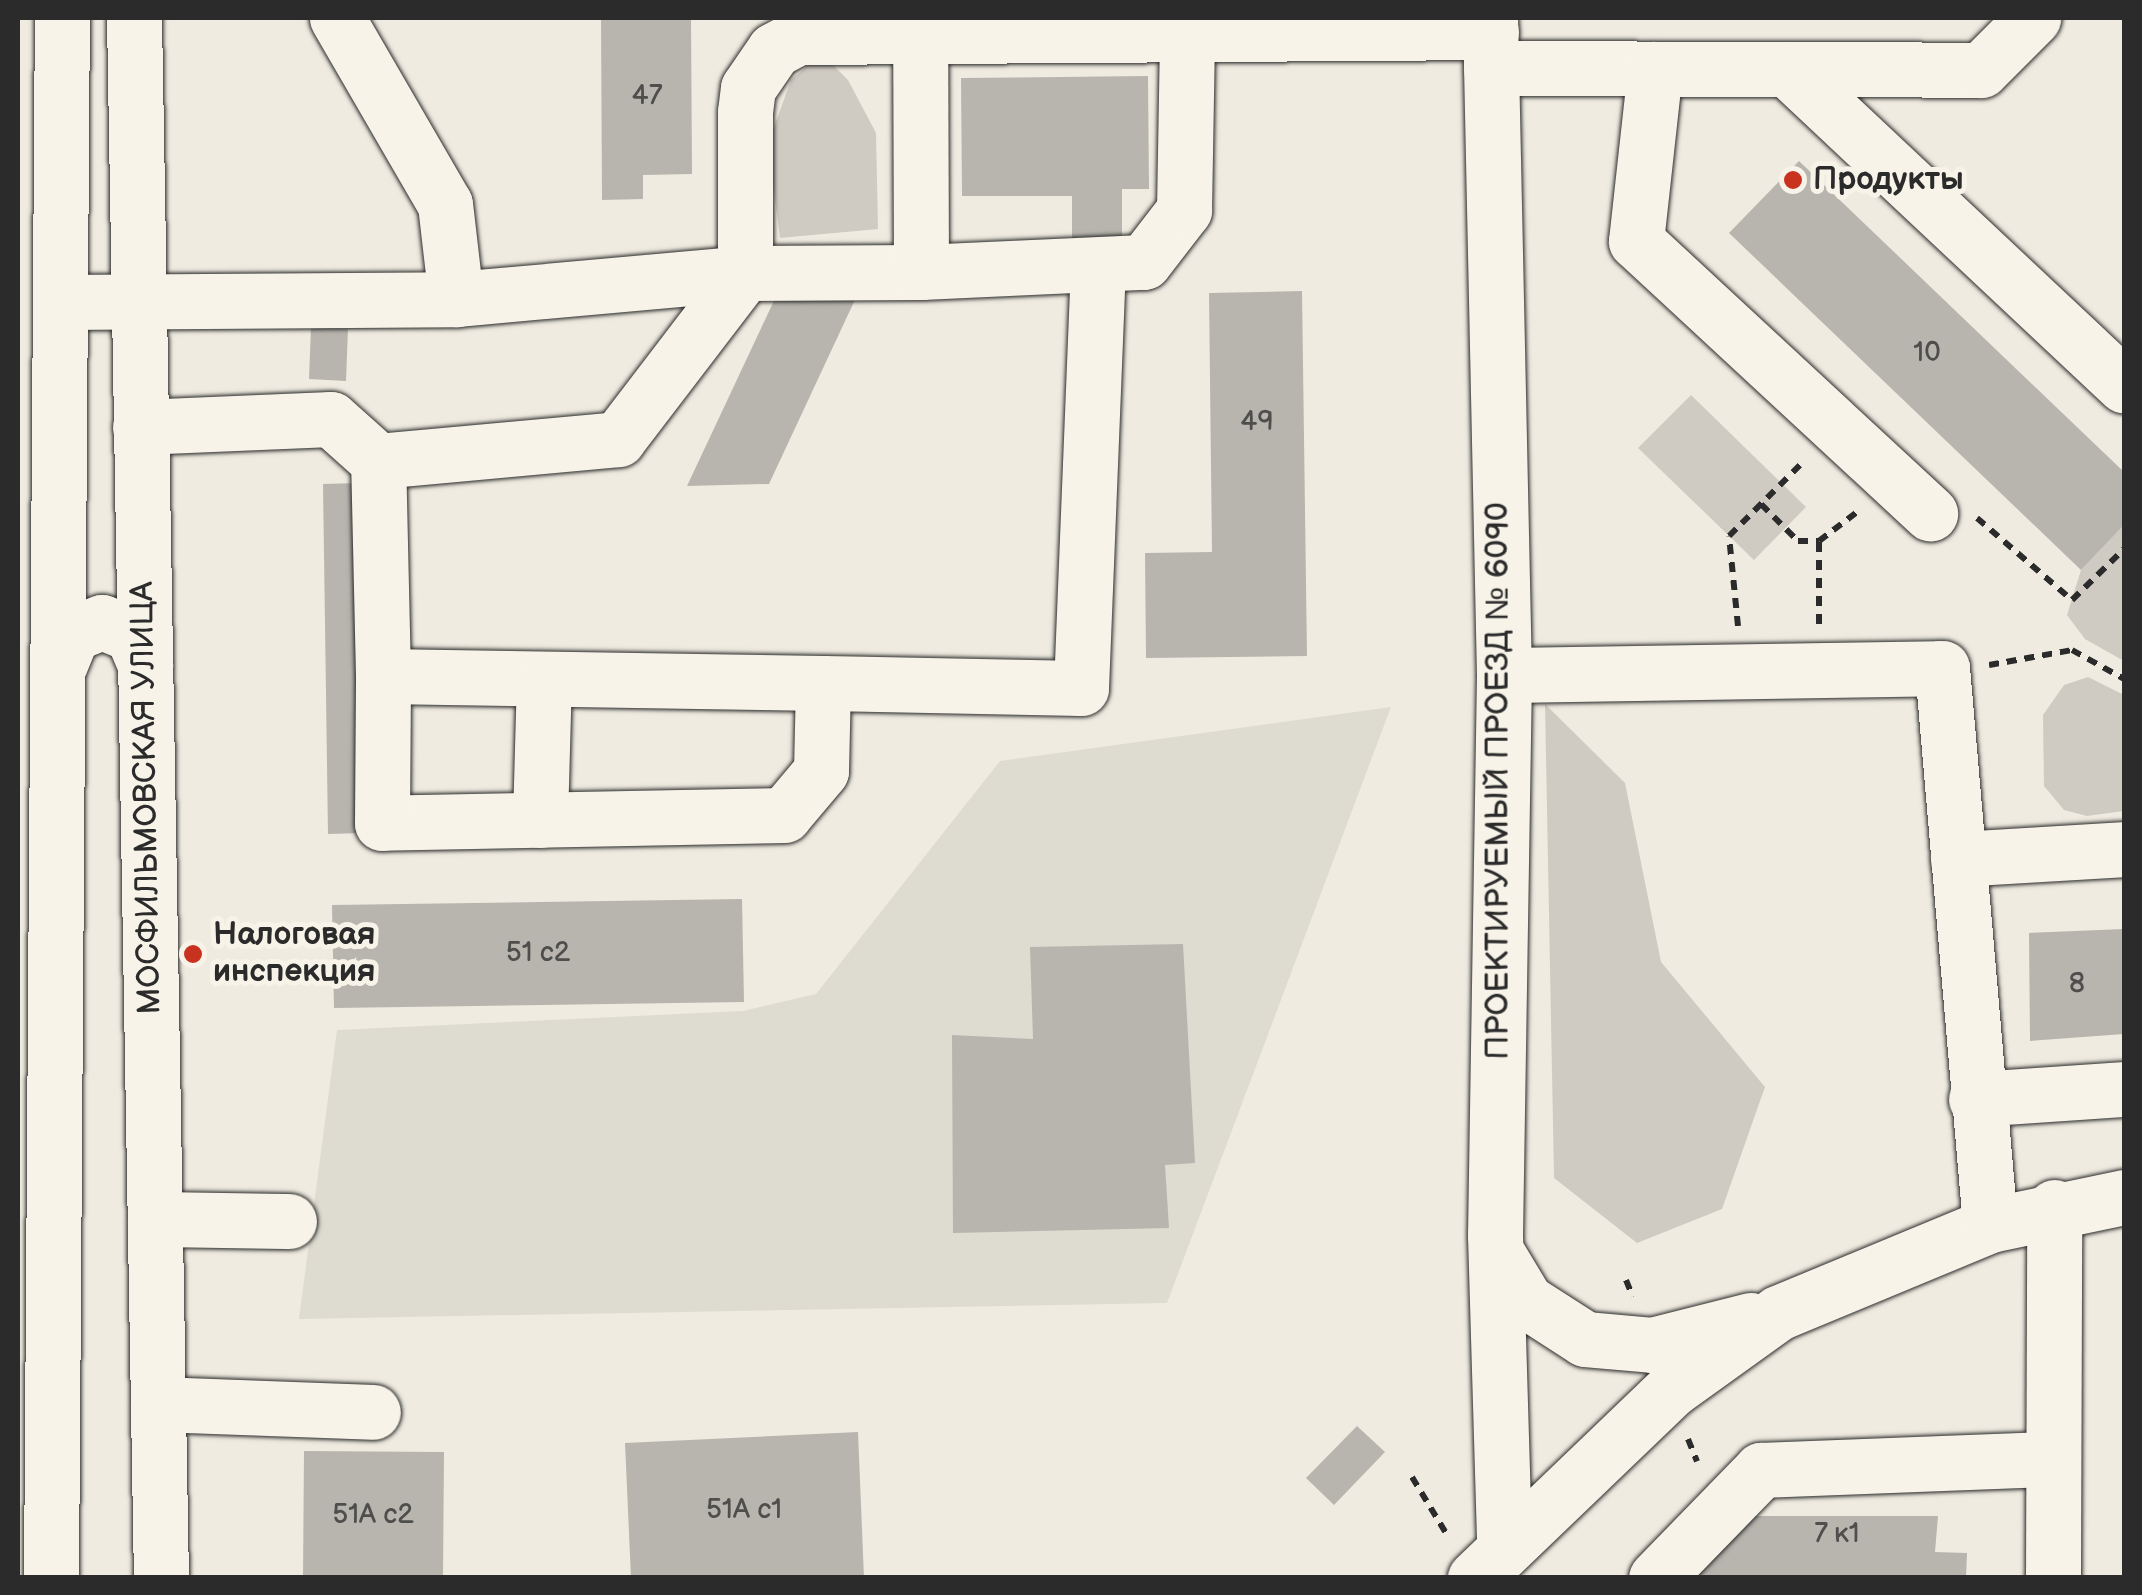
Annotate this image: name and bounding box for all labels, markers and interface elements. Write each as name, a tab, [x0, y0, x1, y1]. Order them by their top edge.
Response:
house number: 47	[632, 79, 662, 113]
place label: Продукты	[1813, 161, 1964, 199]
marker: Продукты	[1782, 169, 1804, 191]
house number: 10	[1913, 336, 1941, 370]
house number: 49	[1240, 405, 1274, 439]
street label: ПРОЕКТИРУЕМЫЙ ПРОЕЗД № 6090	[1480, 502, 1518, 1060]
street label: МОСФИЛЬМОВСКАЯ УЛИЦА	[124, 581, 170, 1015]
place label: Налоговая инспекция	[213, 917, 375, 992]
house number: 51 с2	[506, 936, 570, 970]
marker: Налоговая инспекция	[182, 943, 204, 965]
house number: 8	[2069, 967, 2085, 1001]
house number: 51А с1	[706, 1493, 782, 1527]
house number: 51А с2	[332, 1498, 414, 1532]
house number: 7 к1	[1813, 1517, 1861, 1551]

